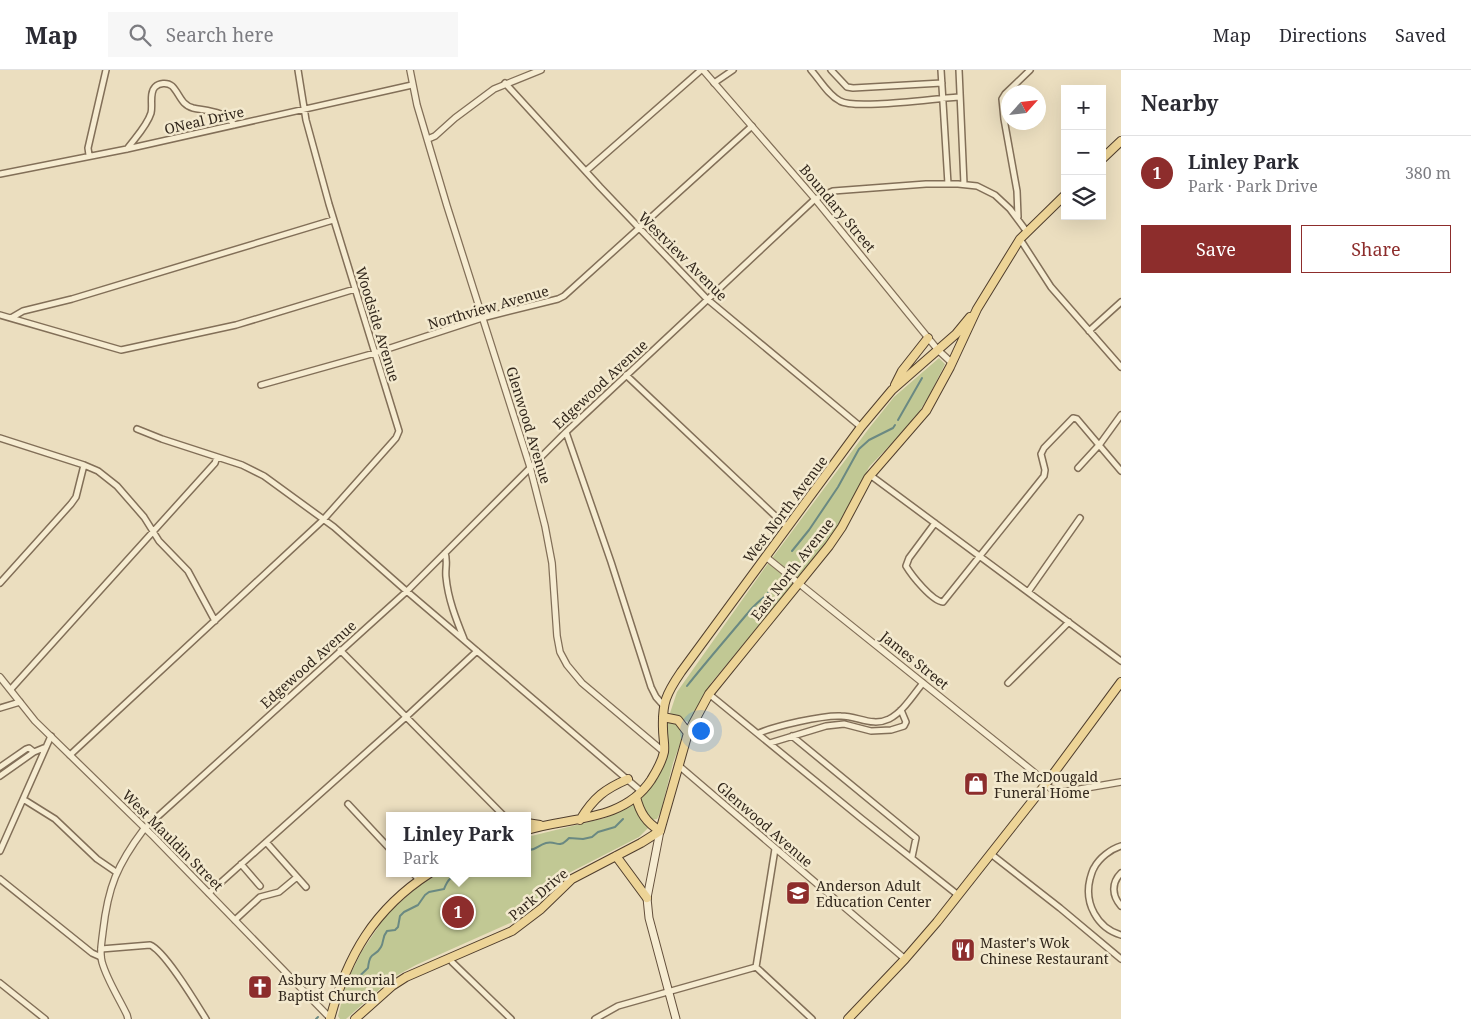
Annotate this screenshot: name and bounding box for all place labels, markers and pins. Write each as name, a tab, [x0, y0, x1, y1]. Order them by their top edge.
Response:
place label: The McDougald Funeral Home	[994, 767, 1099, 802]
shop icon: The McDougald Funeral Home	[963, 771, 989, 797]
place label: Anderson Adult Education Center	[816, 876, 932, 911]
school or university icon: Anderson Adult Education Center	[785, 880, 811, 906]
pin: 1	[442, 893, 474, 931]
place label: Master's Wok Chinese Restaurant	[980, 933, 1109, 968]
restaurant icon: Master's Wok Chinese Restaurant	[950, 937, 976, 963]
place label: Asbury Memorial Baptist Church	[278, 970, 396, 1005]
church icon: Asbury Memorial Baptist Church	[247, 974, 273, 1000]

